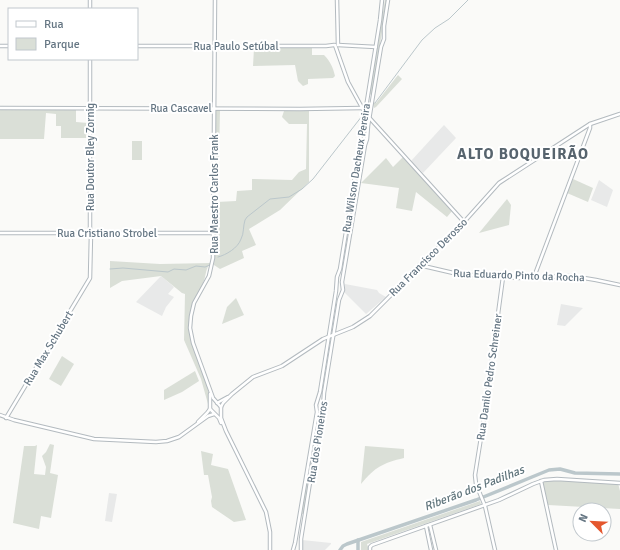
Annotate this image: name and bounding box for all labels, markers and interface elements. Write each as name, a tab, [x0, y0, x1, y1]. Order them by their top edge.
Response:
legend	[8, 8, 138, 60]
text: Rua	[44, 17, 64, 32]
text: Parque	[44, 37, 80, 52]
street label: Rua Paulo Setúbal	[193, 40, 279, 53]
street label: Rua Cascavel	[150, 102, 212, 115]
street label: Rua Wilson Dacheux Pereira	[340, 102, 373, 234]
street label: Rua Doutor Bley Zornig	[84, 103, 97, 211]
street label: Rua Maestro Carlos Frank	[208, 134, 221, 254]
district label: ALTO BOQUEIRÃO	[457, 145, 589, 163]
street label: Rua Francisco Derosso	[387, 215, 470, 299]
street label: Rua Cristiano Strobel	[57, 227, 157, 240]
street label: Rua Eduardo Pinto da Rocha	[453, 267, 585, 284]
street label: Rua Max Schubert	[21, 308, 76, 388]
street label: Rua Danilo Pedro Schreiner	[474, 313, 505, 441]
street label: Rua dos Pioneiros	[305, 400, 330, 484]
water label: Riberão dos Padilhas	[422, 462, 528, 514]
north arrow	[572, 502, 612, 542]
text: N	[576, 512, 591, 524]

